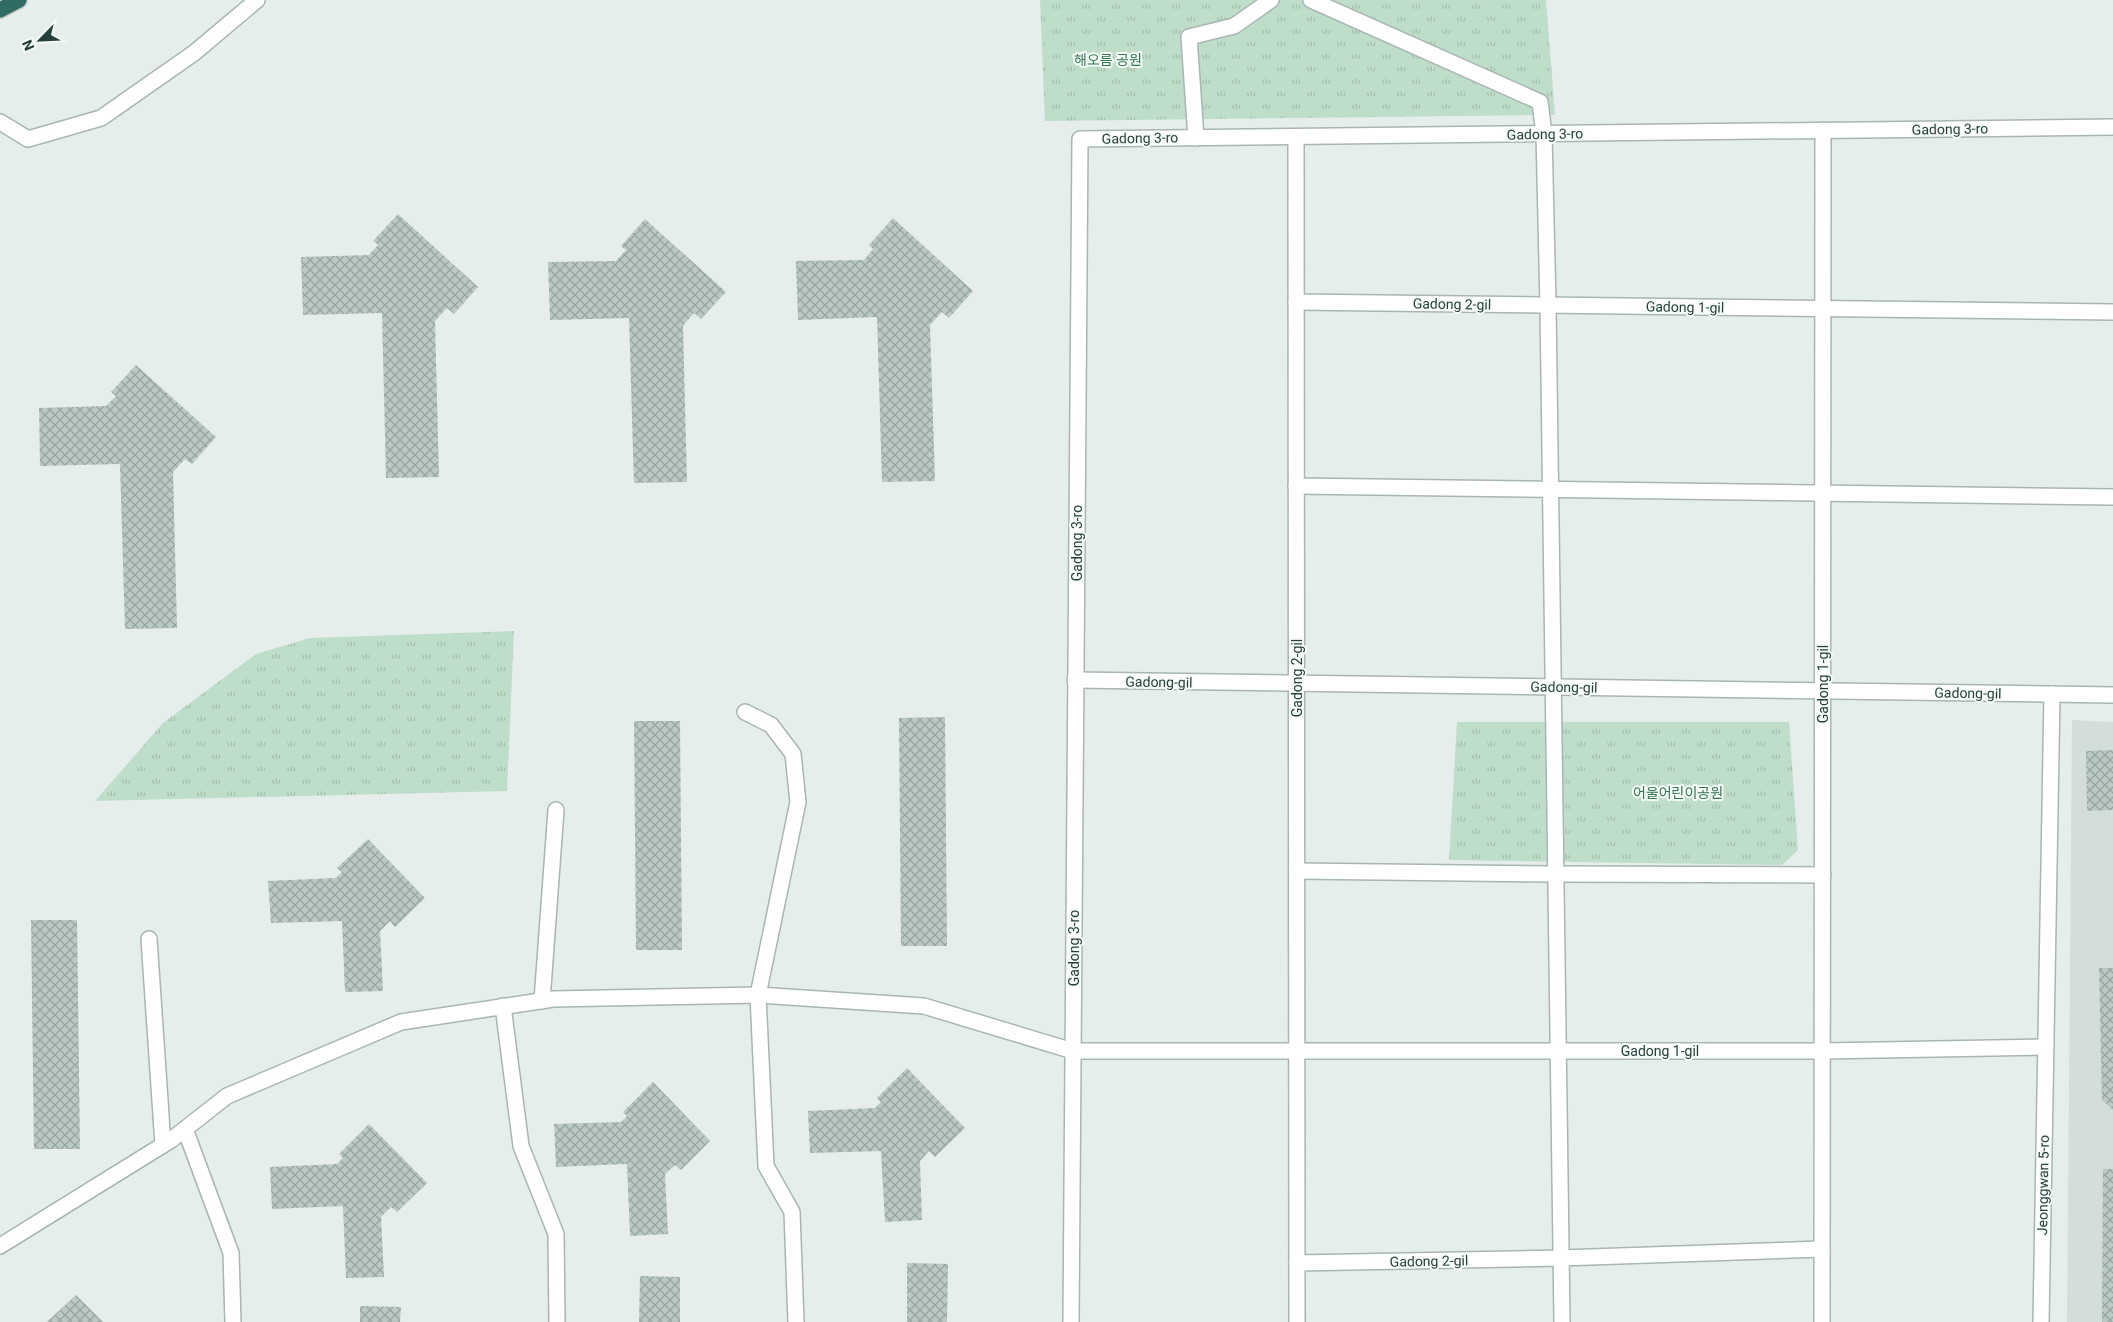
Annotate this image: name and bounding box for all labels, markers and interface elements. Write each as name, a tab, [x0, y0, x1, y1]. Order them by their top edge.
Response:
north arrow	[15, 15, 65, 65]
text: N	[19, 38, 37, 53]
park label: 해오름 공원	[1074, 52, 1142, 68]
street label: Gadong 3-ro	[1912, 120, 1988, 138]
street label: Gadong 3-ro	[1507, 125, 1583, 143]
street label: Gadong 3-ro	[1102, 129, 1178, 147]
street label: Gadong 2-gil	[1413, 295, 1491, 313]
street label: Gadong 1-gil	[1646, 298, 1724, 316]
street label: Gadong 3-ro	[1069, 505, 1085, 581]
street label: Gadong 2-gil	[1289, 639, 1305, 717]
street label: Gadong 1-gil	[1815, 645, 1831, 723]
street label: Gadong-gil	[1125, 673, 1193, 691]
street label: Gadong-gil	[1530, 678, 1598, 696]
street label: Gadong-gil	[1934, 684, 2002, 702]
park label: 어울어린이공원	[1633, 785, 1723, 801]
street label: Gadong 3-ro	[1066, 910, 1082, 986]
street label: Gadong 1-gil	[1621, 1043, 1699, 1059]
street label: Jeonggwan 5-ro	[2034, 1135, 2052, 1235]
street label: Gadong 2-gil	[1390, 1252, 1468, 1270]

